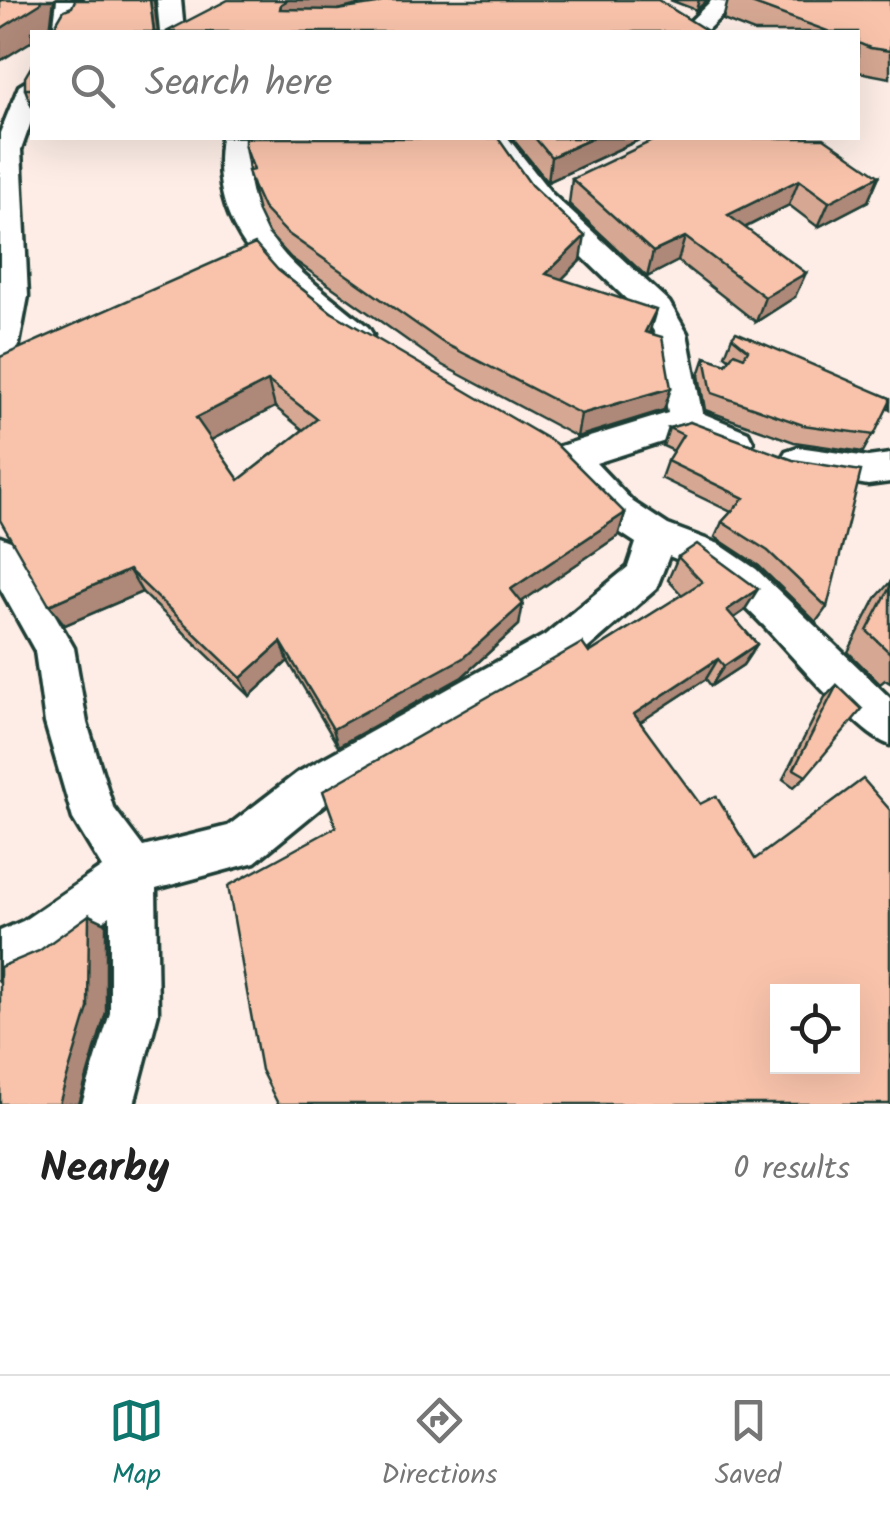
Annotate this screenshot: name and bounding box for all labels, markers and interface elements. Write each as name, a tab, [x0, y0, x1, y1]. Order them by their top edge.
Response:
search box	[30, 30, 860, 140]
text: Search here	[145, 55, 332, 115]
icon: search	[65, 58, 120, 113]
map controls	[770, 984, 860, 1074]
button: locate	[770, 984, 860, 1074]
text: Nearby	[40, 1136, 169, 1203]
text: 0 results	[733, 1144, 850, 1195]
tab: Map	[109, 1393, 164, 1498]
tab: Directions	[381, 1393, 497, 1498]
tab: Saved	[715, 1393, 781, 1498]

